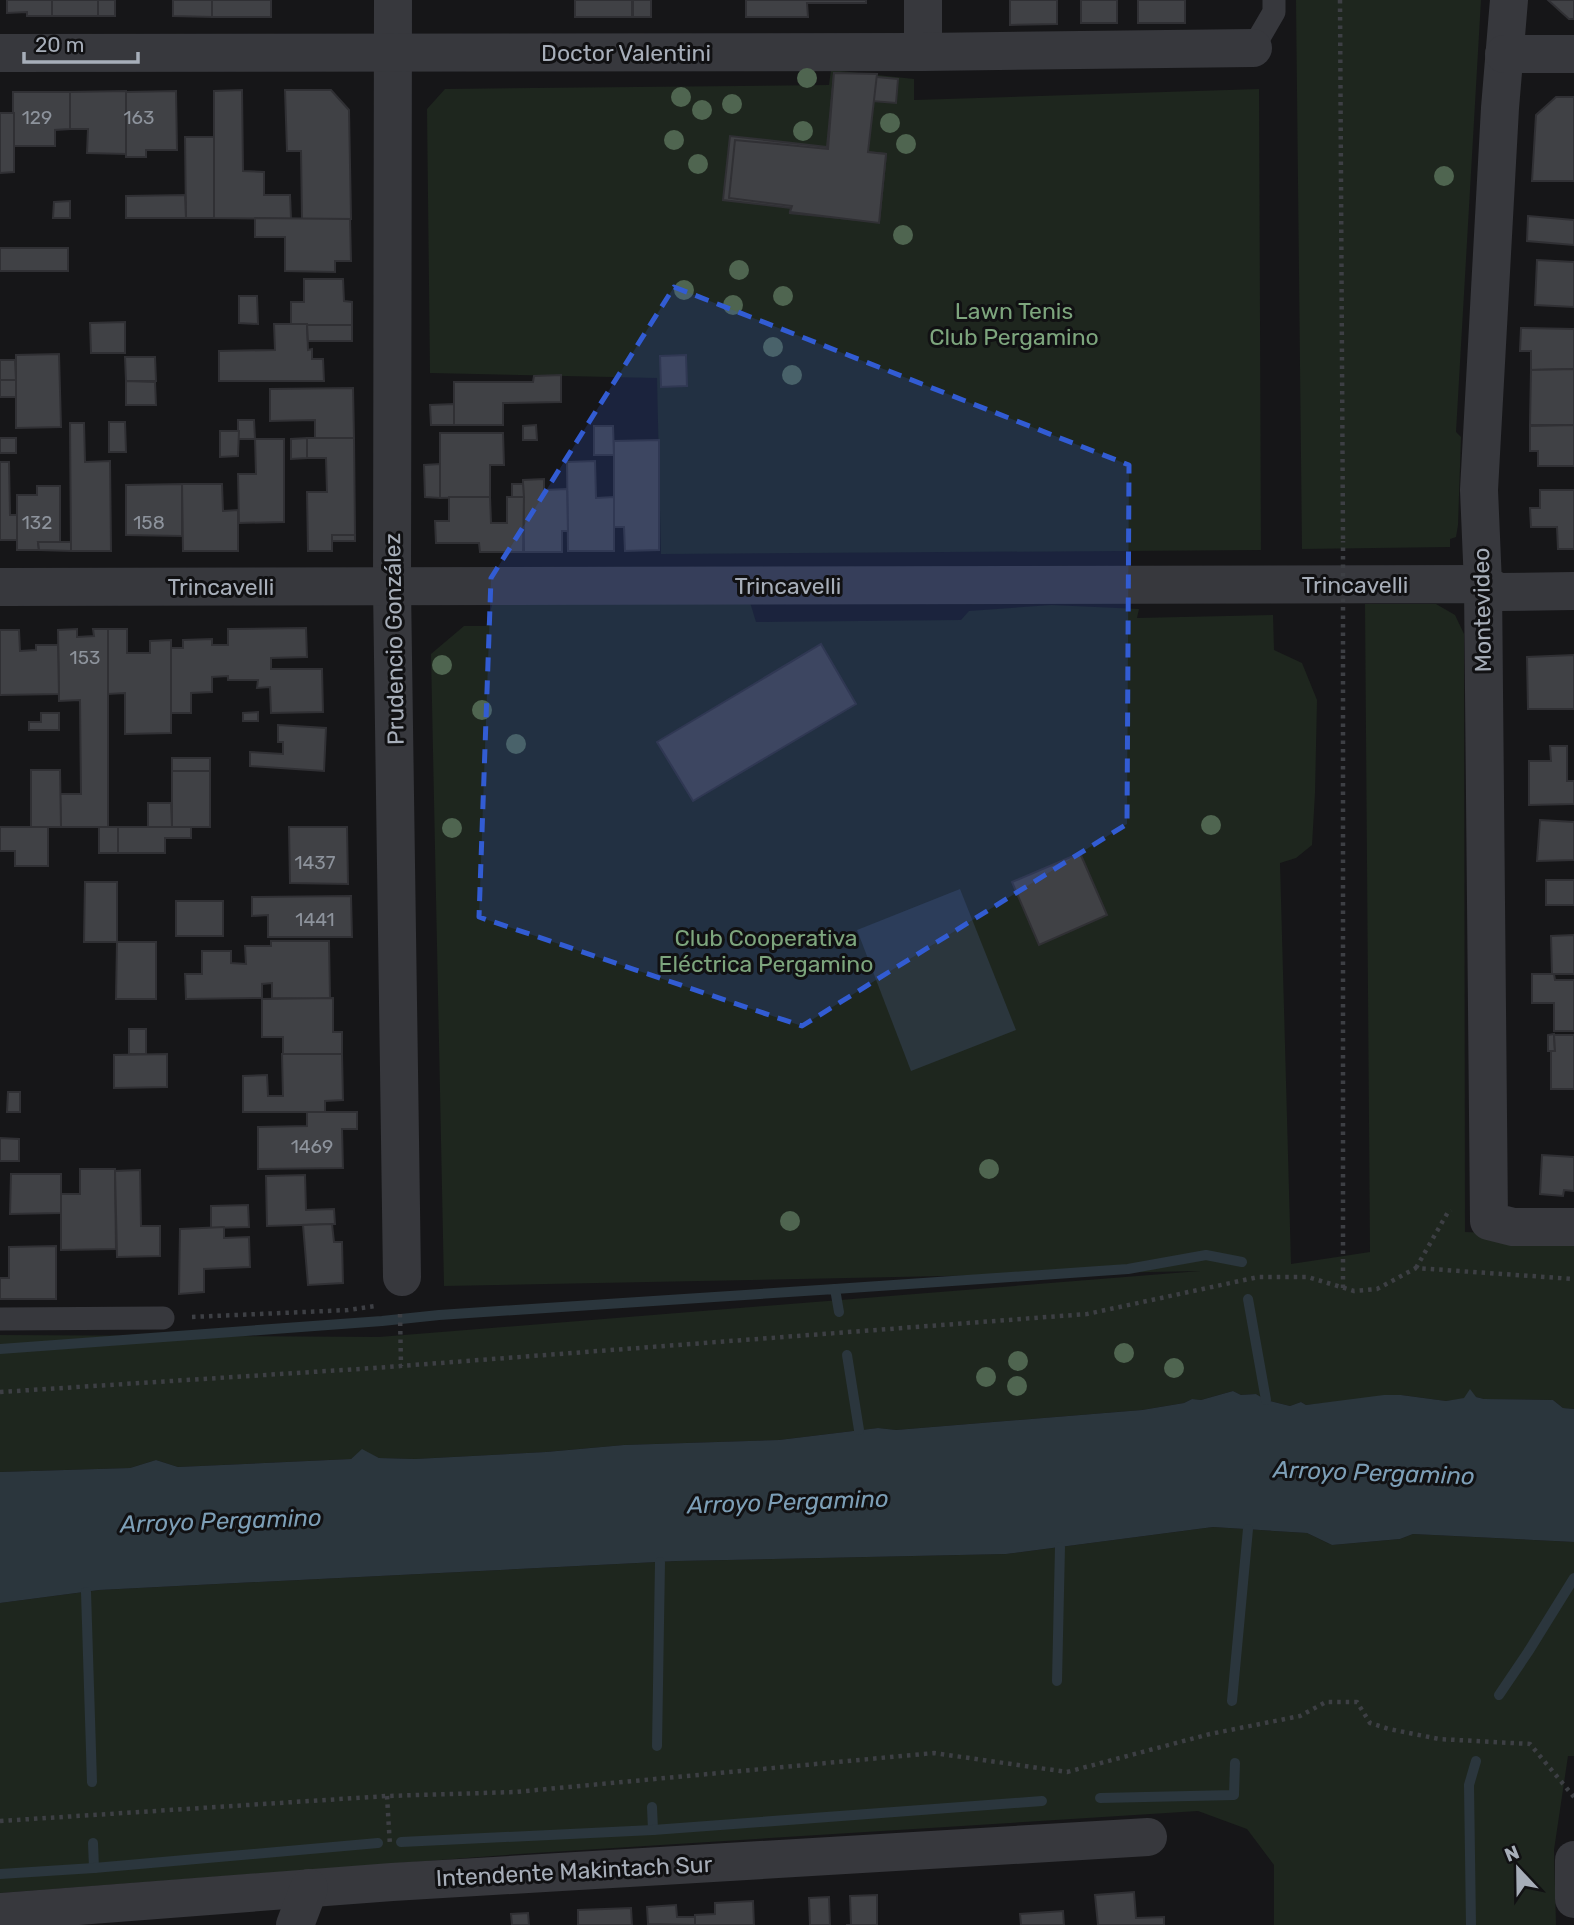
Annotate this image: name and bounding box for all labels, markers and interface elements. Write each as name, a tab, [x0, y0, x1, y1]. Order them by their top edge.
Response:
scale bar	[24, 21, 138, 65]
text: 20 m	[35, 32, 84, 57]
street label: Doctor Valentini	[541, 39, 711, 67]
house number: 129	[22, 106, 52, 129]
house number: 163	[123, 106, 155, 129]
park label: Lawn Tenis Club Pergamino	[929, 297, 1099, 351]
house number: 132	[22, 511, 52, 534]
house number: 158	[133, 511, 165, 534]
street label: Prudencio González	[378, 533, 410, 745]
street label: Montevideo	[1467, 547, 1497, 673]
street label: Trincavelli	[1302, 571, 1408, 599]
street label: Trincavelli	[735, 572, 841, 600]
street label: Trincavelli	[168, 573, 274, 601]
house number: 153	[70, 646, 100, 669]
house number: 1437	[294, 851, 336, 874]
house number: 1441	[295, 908, 335, 931]
park label: Club Cooperativa Eléctrica Pergamino	[659, 924, 874, 978]
house number: 1469	[291, 1135, 333, 1158]
water label: Arroyo Pergamino	[1271, 1455, 1475, 1491]
water label: Arroyo Pergamino	[685, 1484, 889, 1520]
water label: Arroyo Pergamino	[118, 1503, 322, 1539]
north arrow	[1483, 1834, 1553, 1904]
text: N	[1501, 1840, 1522, 1867]
street label: Intendente Makintach Sur	[435, 1850, 713, 1892]

